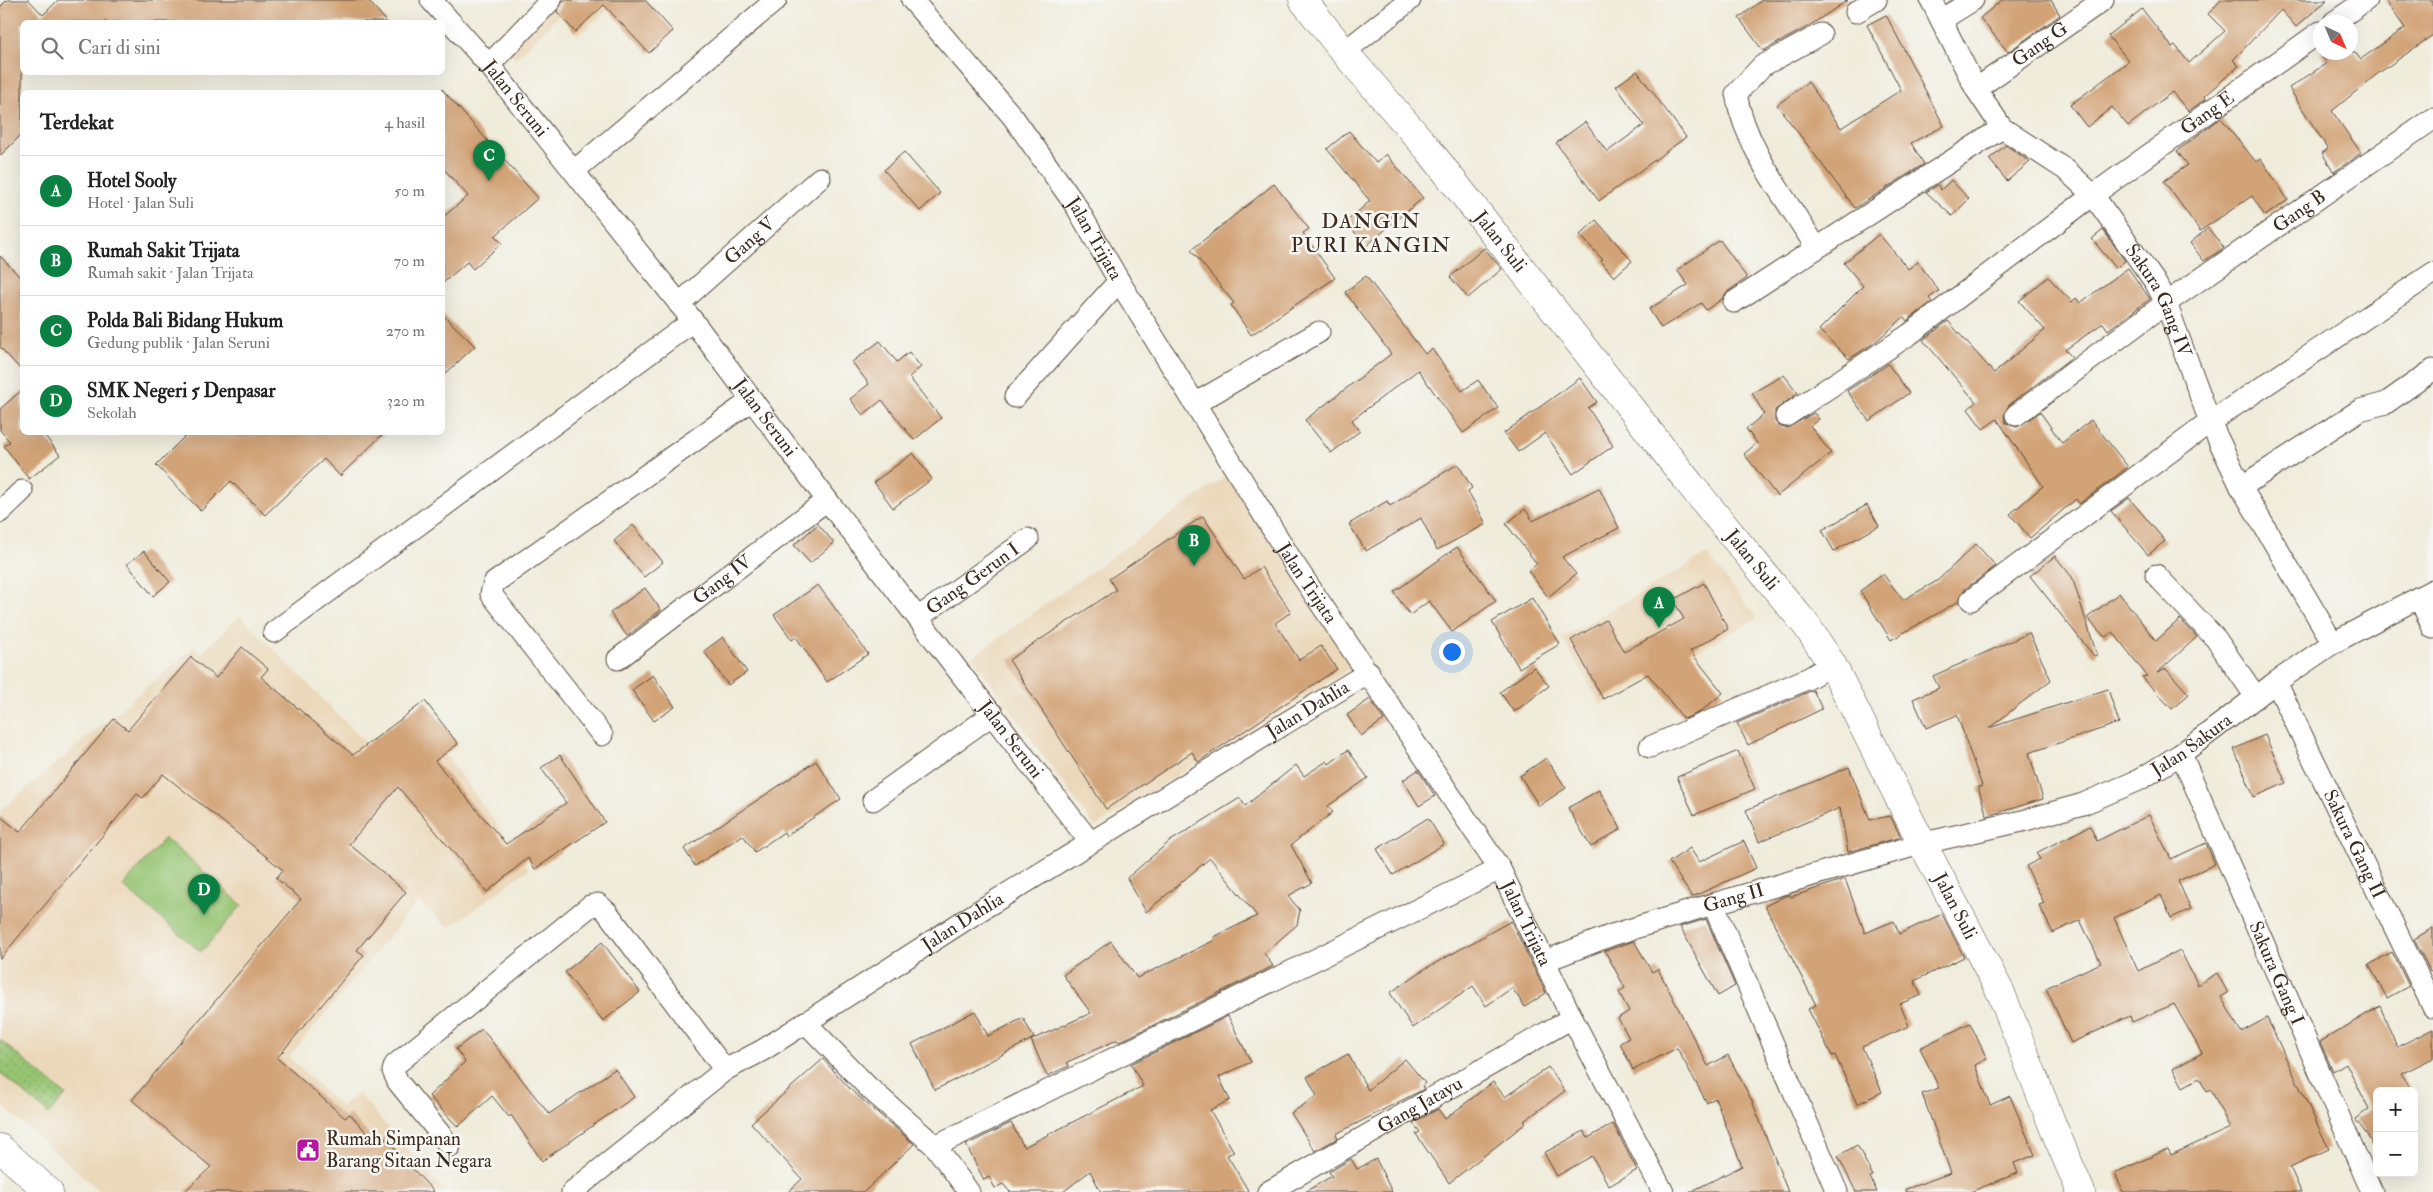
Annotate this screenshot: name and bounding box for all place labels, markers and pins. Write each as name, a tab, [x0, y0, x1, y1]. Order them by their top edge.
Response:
pin: C	[473, 140, 505, 181]
pin: B	[1178, 525, 1210, 566]
pin: A	[1643, 587, 1675, 628]
pin: D	[188, 874, 220, 915]
place label: Rumah Simpanan Barang Sitaan Negara	[326, 1127, 492, 1173]
public building icon: Rumah Simpanan Barang Sitaan Negara	[295, 1137, 321, 1163]

